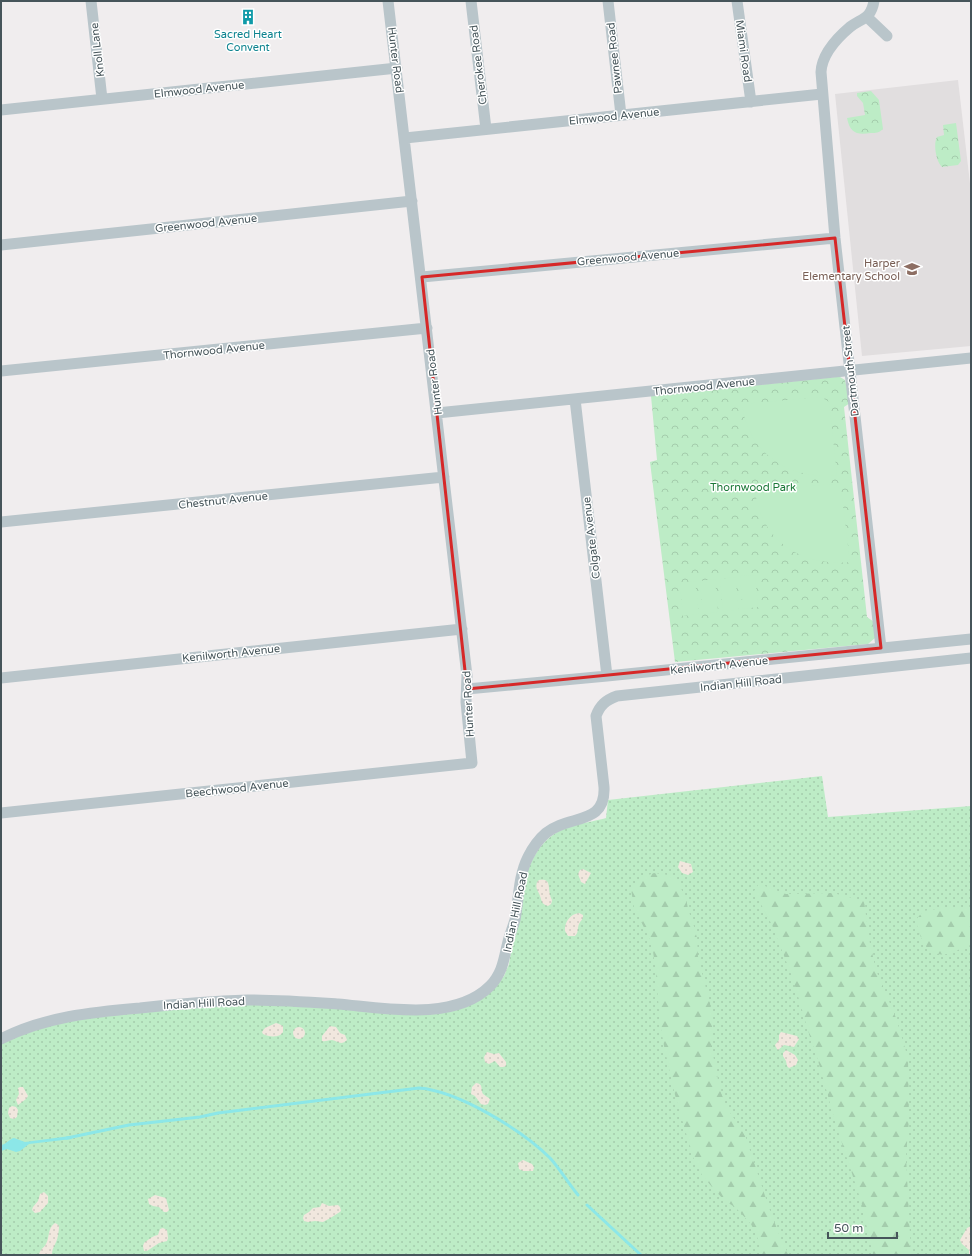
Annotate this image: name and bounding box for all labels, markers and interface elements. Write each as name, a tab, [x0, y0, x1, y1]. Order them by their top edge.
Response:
building icon: Sacred Heart Convent	[239, 8, 257, 26]
street label: Miami Road	[733, 19, 754, 83]
street label: Knoll Lane	[88, 22, 107, 78]
street label: Pawnee Road	[604, 22, 625, 94]
street label: Cherokee Road	[467, 24, 490, 106]
street label: Hunter Road	[385, 26, 406, 94]
place label: Sacred Heart Convent	[214, 28, 282, 54]
street label: Elmwood Avenue	[153, 78, 245, 101]
street label: Elmwood Avenue	[568, 105, 660, 128]
street label: Greenwood Avenue	[154, 212, 258, 235]
street label: Greenwood Avenue	[576, 247, 680, 268]
place label: Harper Elementary School	[802, 257, 901, 283]
school or university icon: Harper Elementary School	[903, 260, 921, 278]
street label: Dartmouth Street	[839, 325, 862, 417]
street label: Thornwood Avenue	[163, 339, 265, 362]
street label: Hunter Road	[424, 348, 445, 416]
street label: Thornwood Avenue	[653, 375, 755, 398]
park label: Thornwood Park	[710, 481, 796, 494]
street label: Chestnut Avenue	[178, 489, 268, 512]
street label: Colgate Avenue	[580, 496, 603, 580]
street label: Kenilworth Avenue	[181, 642, 281, 665]
street label: Kenilworth Avenue	[669, 654, 769, 677]
street label: Hunter Road	[460, 670, 477, 738]
street label: Indian Hill Road	[700, 673, 783, 694]
street label: Beechwood Avenue	[185, 777, 289, 800]
street label: Indian Hill Road	[501, 871, 530, 954]
street label: Indian Hill Road	[163, 995, 245, 1012]
scale bar	[828, 1214, 897, 1240]
text: 50 m	[834, 1221, 863, 1235]

